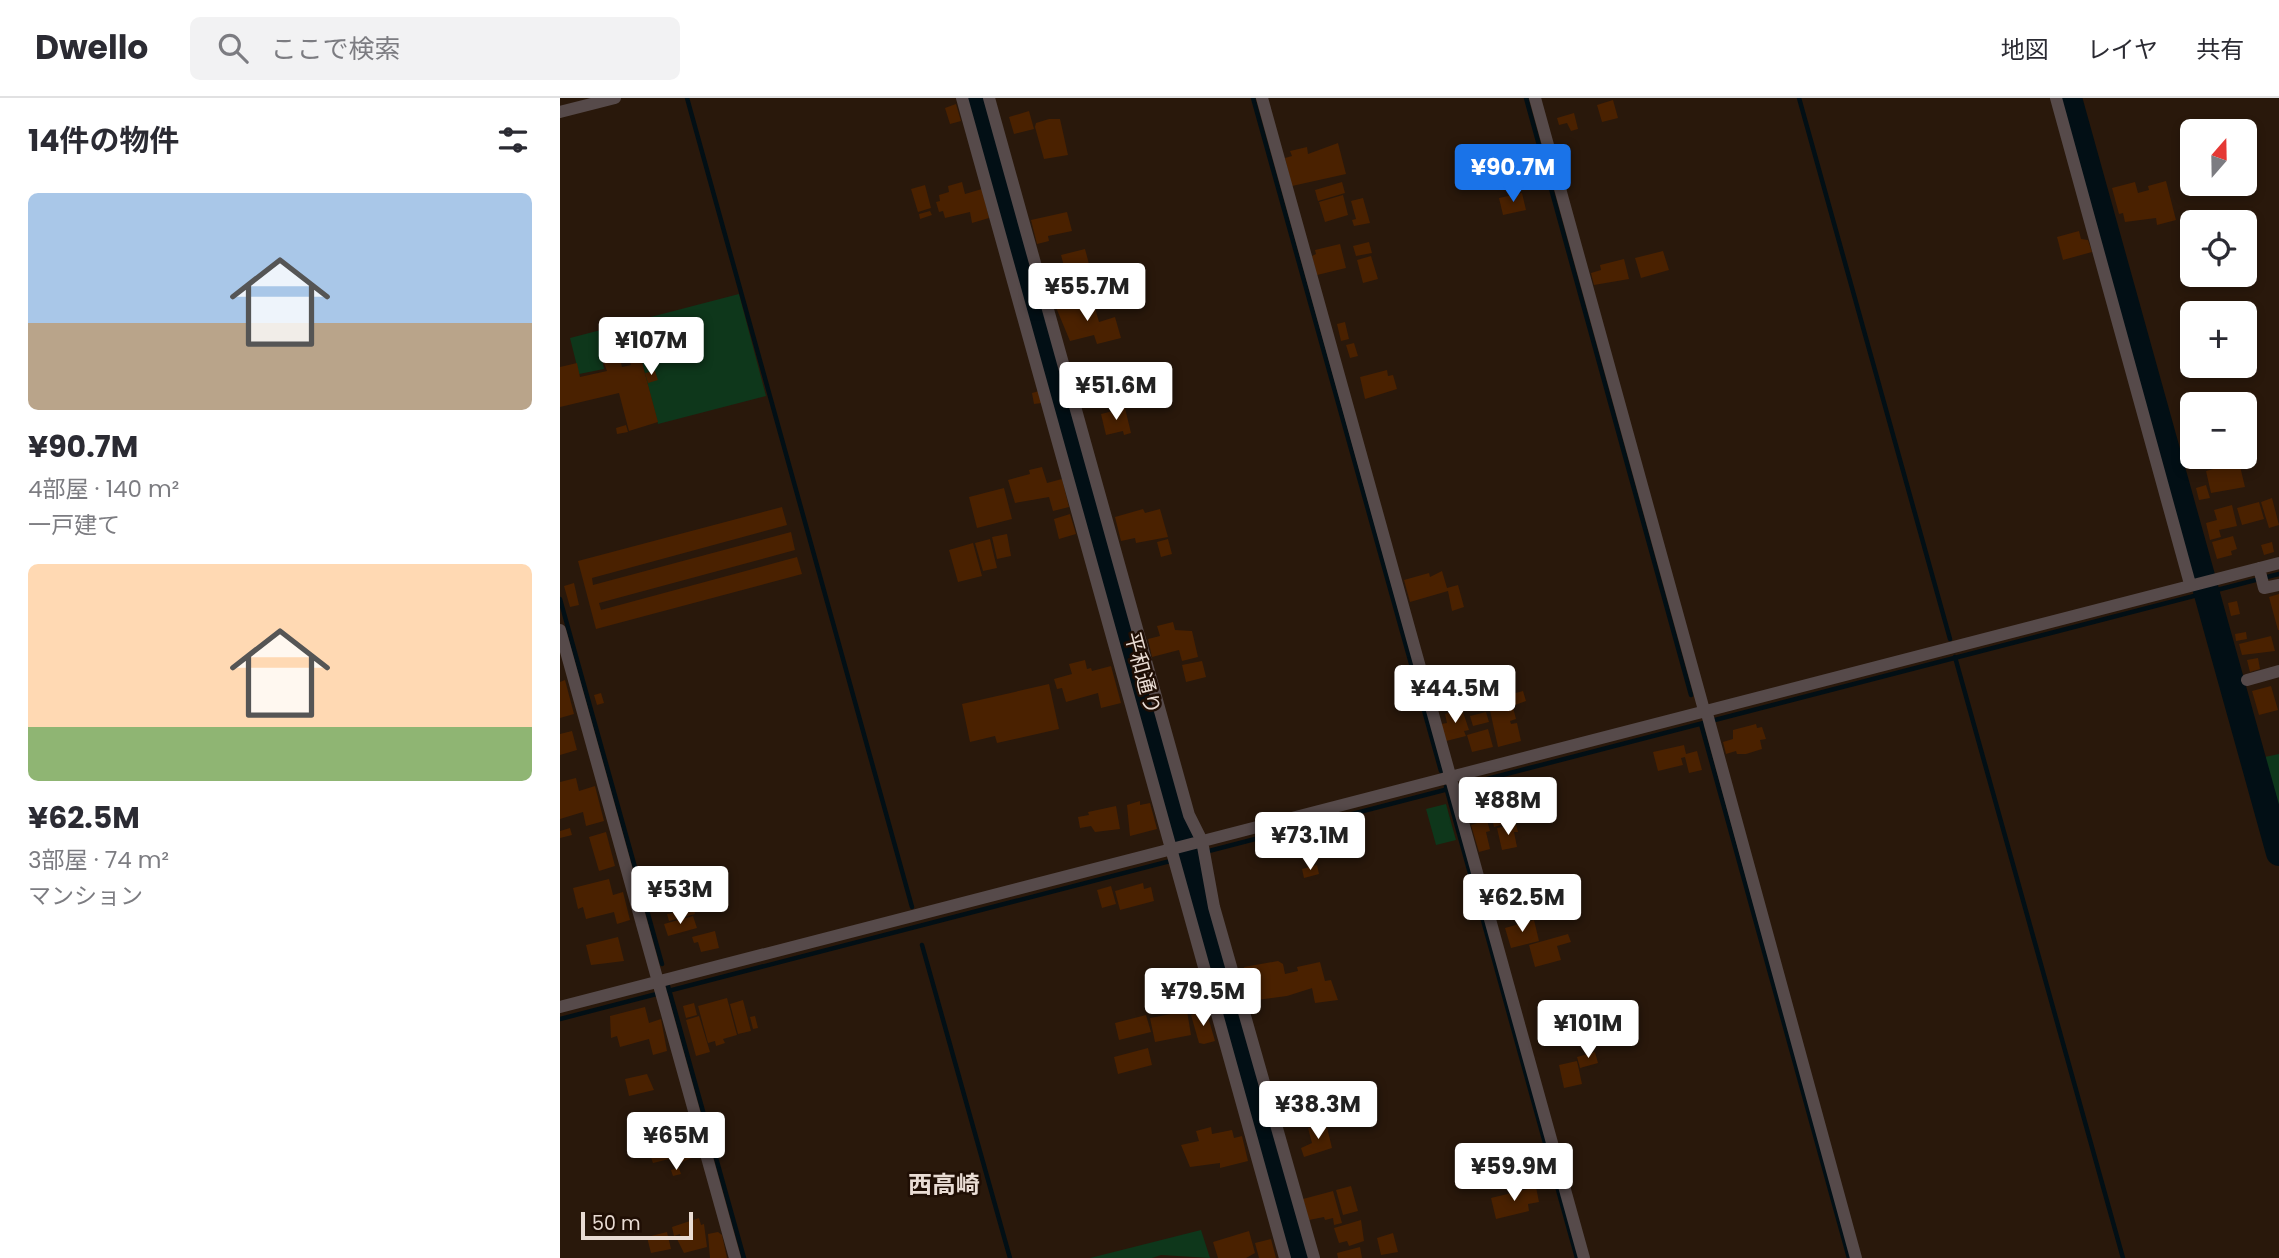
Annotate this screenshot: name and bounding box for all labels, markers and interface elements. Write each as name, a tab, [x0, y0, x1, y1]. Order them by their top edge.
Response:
search box	[190, 17, 680, 80]
text: Dwello	[35, 24, 148, 71]
icon: search	[214, 29, 252, 67]
text: ここで検索	[270, 31, 400, 67]
text: 地図	[2001, 33, 2049, 66]
text: レイヤ	[2087, 33, 2158, 66]
text: 共有	[2196, 33, 2244, 66]
text: 14件の物件	[28, 119, 180, 162]
north arrow	[2180, 119, 2258, 196]
map controls	[2180, 119, 2257, 469]
icon: filters	[494, 121, 532, 159]
pin: ¥90.7M	[1456, 144, 1570, 204]
text: ¥90.7M	[1471, 151, 1555, 183]
button: locate	[2180, 210, 2257, 287]
icon: home	[217, 239, 343, 365]
pin: ¥55.7M	[1030, 264, 1144, 323]
text: ¥55.7M	[1044, 270, 1130, 302]
button: +	[2180, 301, 2257, 378]
pin: ¥107M	[602, 317, 700, 377]
text: ¥107M	[615, 324, 687, 356]
pin: ¥51.6M	[1059, 362, 1173, 422]
text: ¥51.6M	[1075, 369, 1157, 401]
button: −	[2180, 392, 2257, 469]
text: ¥90.7M	[28, 425, 138, 468]
text: 4部屋 · 140 m²	[28, 473, 179, 505]
text: 一戸建て	[28, 509, 120, 541]
icon: home	[217, 610, 343, 736]
street label: 平和通り	[1118, 629, 1168, 717]
pin: ¥44.5M	[1398, 666, 1512, 725]
text: ¥44.5M	[1410, 672, 1500, 704]
pin: ¥88M	[1467, 778, 1549, 837]
text: ¥88M	[1475, 784, 1541, 816]
text: ¥62.5M	[28, 796, 140, 839]
pin: ¥73.1M	[1253, 812, 1367, 872]
text: ¥73.1M	[1271, 819, 1349, 851]
text: 3部屋 · 74 m²	[28, 844, 169, 876]
pin: ¥53M	[639, 866, 721, 926]
text: ¥53M	[647, 873, 713, 905]
pin: ¥62.5M	[1465, 874, 1579, 934]
text: マンション	[28, 880, 143, 912]
text: ¥62.5M	[1479, 881, 1565, 913]
pin: ¥79.5M	[1146, 968, 1260, 1028]
text: ¥79.5M	[1161, 975, 1245, 1007]
pin: ¥101M	[1539, 1000, 1637, 1060]
text: ¥101M	[1554, 1007, 1622, 1039]
pin: ¥38.3M	[1261, 1082, 1375, 1141]
text: ¥38.3M	[1275, 1088, 1361, 1120]
pin: ¥65M	[635, 1112, 717, 1172]
text: ¥65M	[643, 1119, 709, 1151]
pin: ¥59.9M	[1457, 1144, 1571, 1203]
text: ¥59.9M	[1471, 1150, 1557, 1182]
district label: 西高崎	[908, 1168, 980, 1201]
scale bar	[581, 1209, 693, 1241]
text: 50 m	[592, 1210, 641, 1237]

